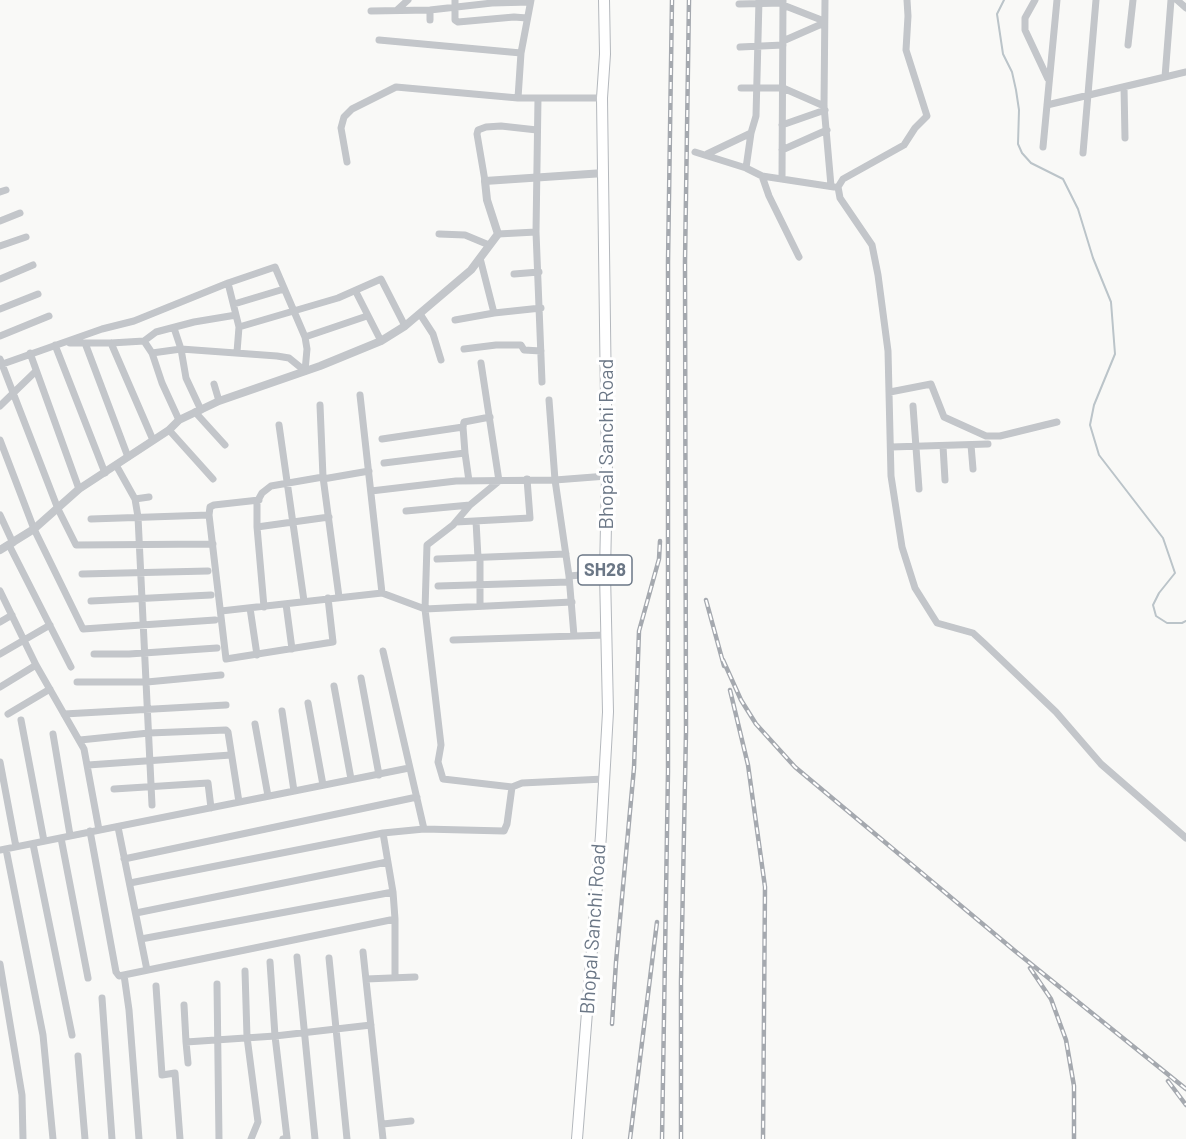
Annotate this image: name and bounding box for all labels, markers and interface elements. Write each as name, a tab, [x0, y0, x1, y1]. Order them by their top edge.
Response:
street label: Bhopal Sanchi Road	[594, 359, 618, 529]
road number: SH28	[578, 555, 632, 585]
street label: Bhopal Sanchi Road	[575, 843, 611, 1015]

